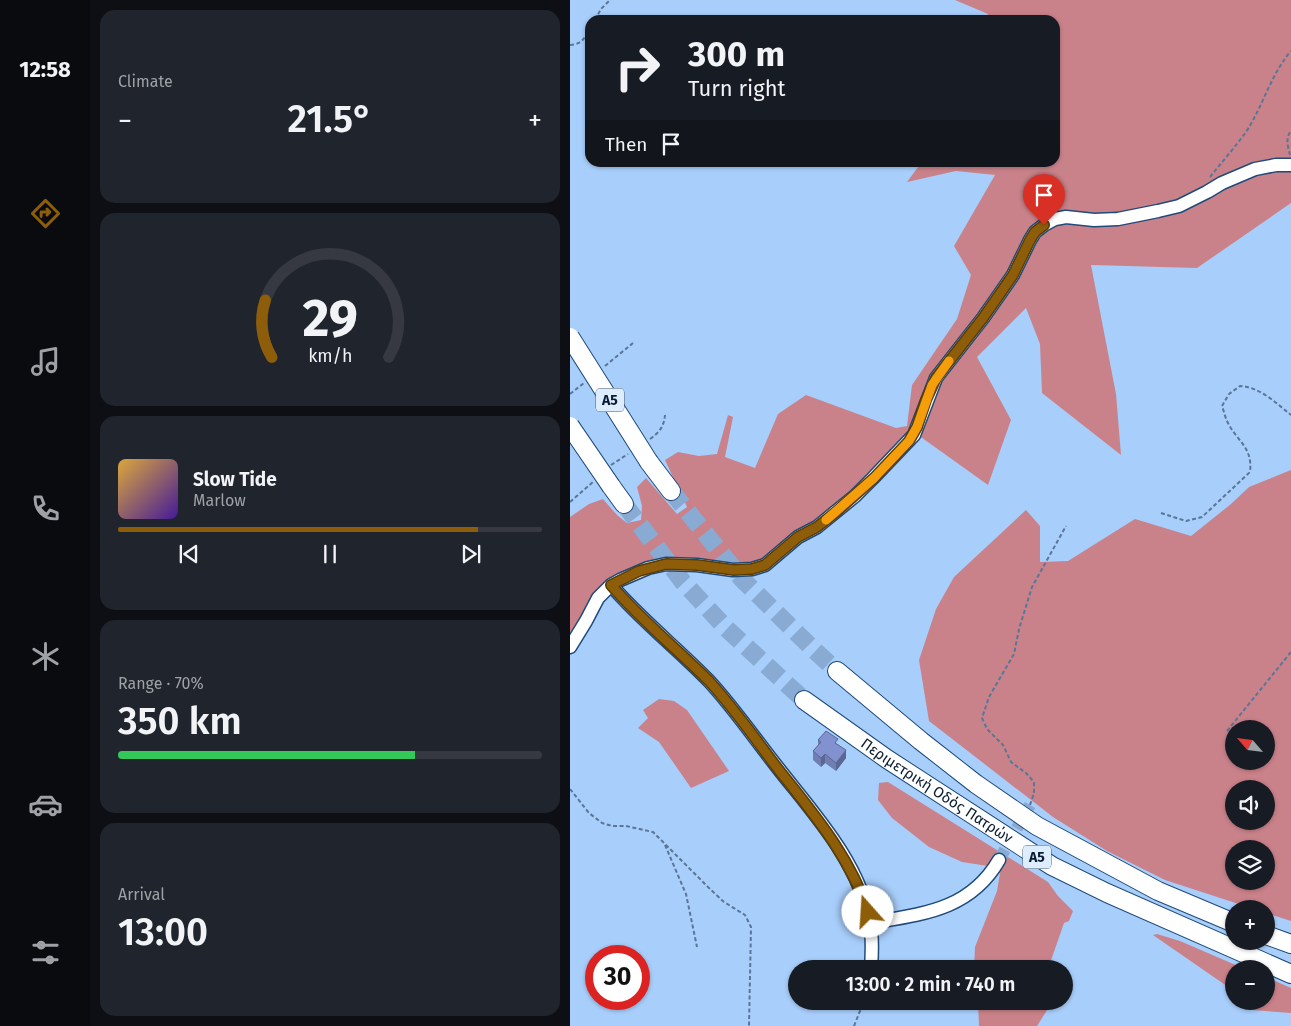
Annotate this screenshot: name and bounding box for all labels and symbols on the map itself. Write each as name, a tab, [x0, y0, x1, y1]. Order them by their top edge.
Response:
pin	[1023, 174, 1065, 225]
road number: Α5	[596, 388, 624, 412]
north arrow	[1225, 720, 1275, 770]
street label: Περιμετρική Οδός Πατρών	[857, 734, 1017, 848]
road number: Α5	[1023, 846, 1051, 869]
position arrow	[841, 885, 893, 937]
speed limit sign: 30	[585, 945, 650, 1010]

